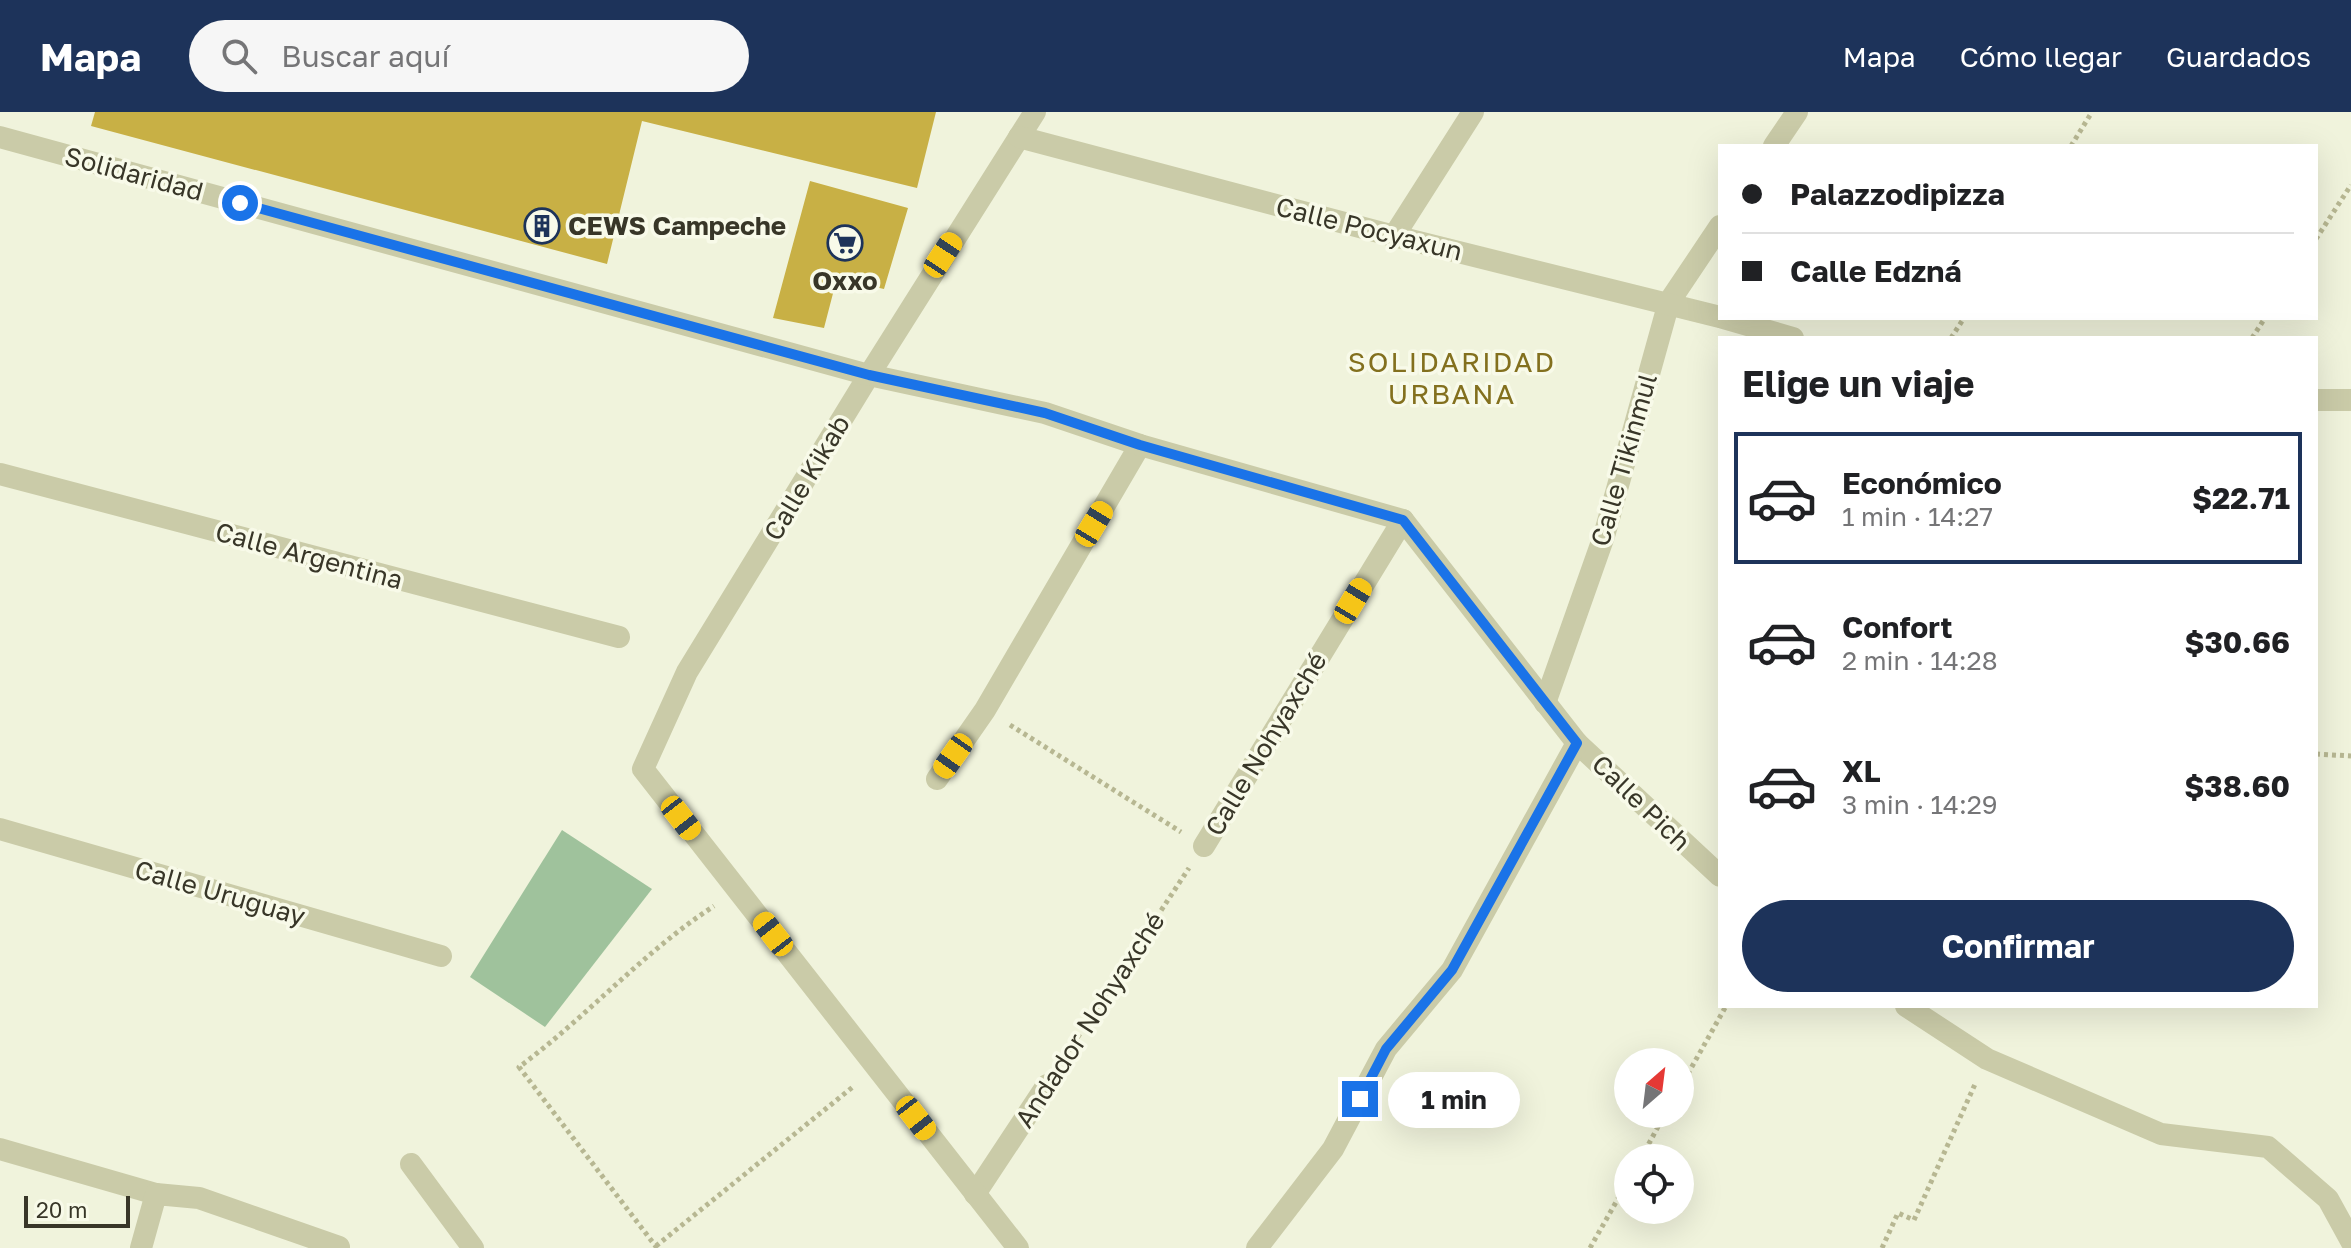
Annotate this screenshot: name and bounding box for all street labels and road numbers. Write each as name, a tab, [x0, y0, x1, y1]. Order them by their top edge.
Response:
street label: Solidaridad	[62, 140, 207, 207]
street label: Calle Pocyaxun	[1273, 190, 1465, 267]
street label: Calle Tikinmul	[1584, 370, 1663, 550]
street label: Calle Kikab	[757, 410, 856, 546]
street label: Calle Argentina	[212, 516, 406, 595]
street label: Calle Nohyaxché	[1199, 646, 1333, 841]
street label: Calle Pich	[1586, 748, 1697, 857]
street label: Calle Uruguay	[131, 853, 309, 932]
street label: Andador Nohyaxché	[1008, 906, 1171, 1133]

